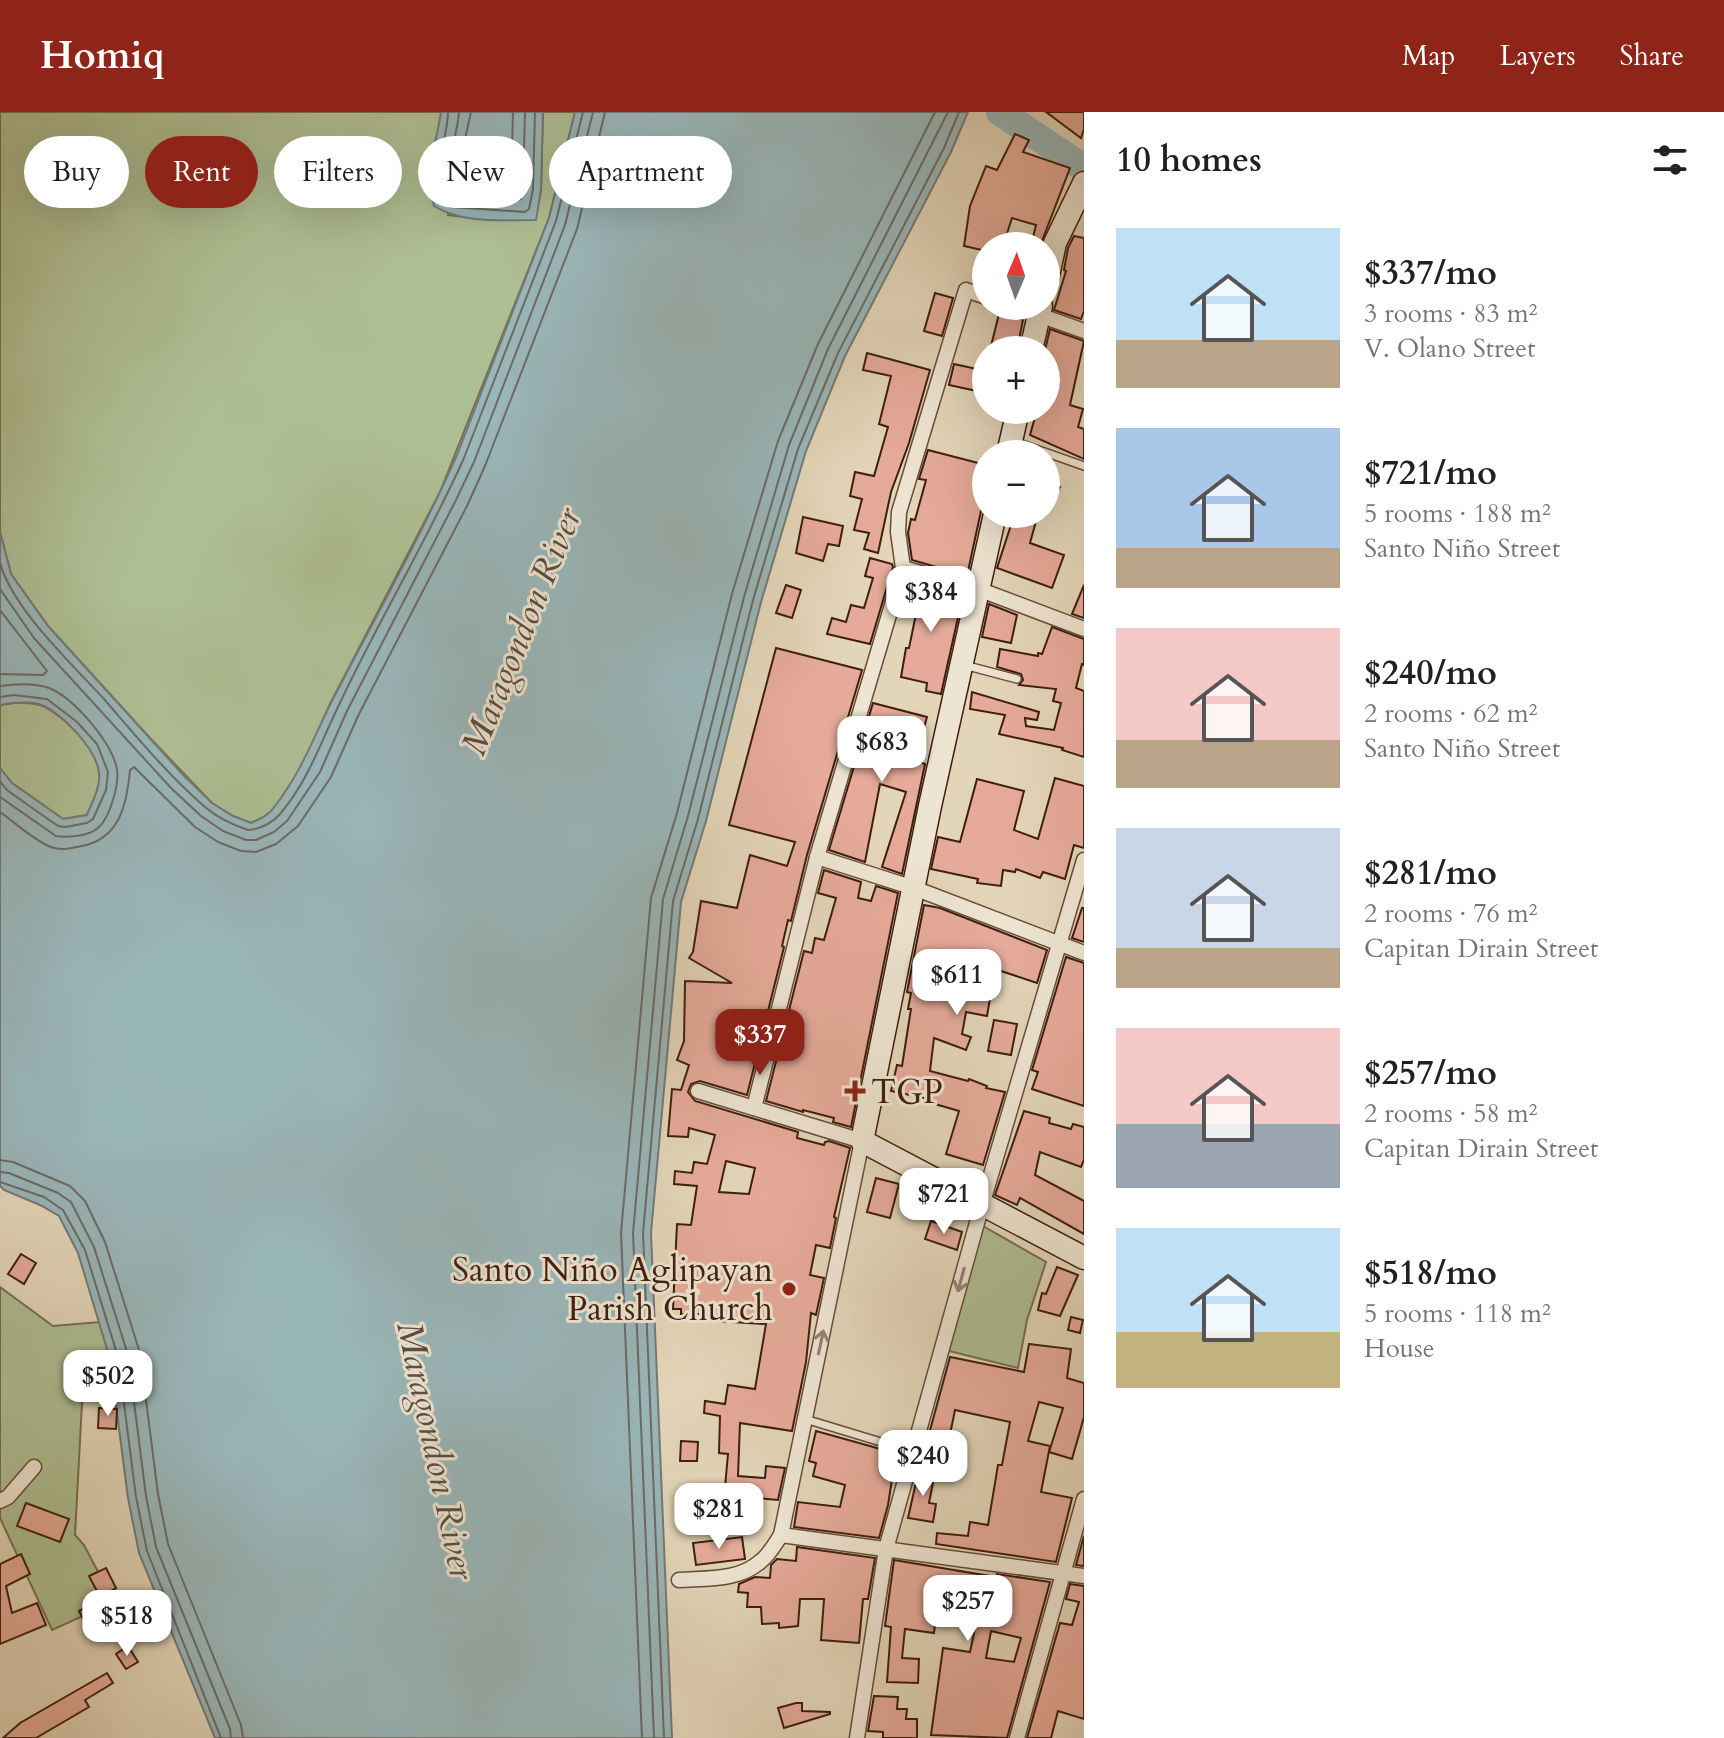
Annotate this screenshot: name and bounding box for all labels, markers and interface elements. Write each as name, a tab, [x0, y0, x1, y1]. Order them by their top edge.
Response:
text: Homiq	[40, 30, 164, 82]
text: Map	[1402, 37, 1455, 75]
text: Layers	[1499, 37, 1576, 75]
text: Share	[1620, 37, 1684, 75]
chip: Buy	[24, 136, 129, 208]
chip: Rent	[145, 136, 258, 208]
chip: Filters	[274, 136, 402, 208]
chip: New	[418, 136, 533, 208]
chip: Apartment	[549, 136, 732, 208]
text: 10 homes	[1116, 137, 1262, 183]
icon: filters	[1648, 138, 1692, 182]
north arrow	[972, 232, 1060, 320]
map controls	[972, 232, 1060, 528]
text: $337/mo	[1364, 250, 1497, 296]
icon: home	[1180, 260, 1276, 356]
text: 3 rooms · 83 m²	[1364, 296, 1537, 331]
text: V. Olano Street	[1364, 331, 1535, 366]
button: +	[972, 336, 1060, 424]
button: −	[972, 440, 1060, 528]
text: $721/mo	[1364, 450, 1497, 496]
icon: home	[1180, 460, 1276, 556]
text: 5 rooms · 188 m²	[1364, 496, 1551, 531]
water label: Maragondon River	[449, 499, 594, 763]
text: Santo Niño Street	[1364, 531, 1560, 566]
pin: $384	[884, 566, 978, 634]
text: $384	[904, 574, 958, 609]
text: $240/mo	[1364, 650, 1497, 696]
icon: home	[1180, 660, 1276, 756]
text: 2 rooms · 62 m²	[1364, 696, 1537, 731]
pin: $683	[835, 716, 929, 784]
text: $683	[855, 724, 909, 759]
text: Santo Niño Street	[1364, 731, 1560, 766]
text: $281/mo	[1364, 850, 1497, 896]
icon: home	[1180, 860, 1276, 956]
text: 2 rooms · 76 m²	[1364, 896, 1537, 931]
text: Capitan Dirain Street	[1364, 931, 1598, 966]
pin: $611	[910, 949, 1004, 1017]
text: $611	[930, 957, 984, 992]
pin: $337	[713, 1009, 807, 1077]
text: $337	[733, 1017, 787, 1052]
text: $257/mo	[1364, 1050, 1497, 1096]
icon: home	[1180, 1060, 1276, 1156]
place label: TGP	[871, 1069, 943, 1115]
marker: TGP	[846, 1082, 864, 1100]
text: 2 rooms · 58 m²	[1364, 1096, 1537, 1131]
text: Capitan Dirain Street	[1364, 1131, 1598, 1166]
pin: $721	[897, 1168, 991, 1236]
text: $721	[917, 1176, 971, 1211]
place label: Santo Niño Aglipayan Parish Church	[452, 1247, 773, 1332]
text: $518/mo	[1364, 1250, 1497, 1296]
icon: home	[1180, 1260, 1276, 1356]
one-way arrow	[953, 1266, 968, 1292]
marker: Santo Niño Aglipayan Parish Church	[780, 1280, 798, 1298]
text: 5 rooms · 118 m²	[1364, 1296, 1551, 1331]
water label: Maragondon River	[384, 1317, 487, 1585]
one-way arrow	[814, 1330, 829, 1355]
text: House	[1364, 1331, 1435, 1366]
pin: $502	[61, 1350, 155, 1418]
text: $502	[81, 1358, 135, 1393]
pin: $240	[876, 1430, 970, 1498]
text: $240	[896, 1438, 950, 1473]
pin: $281	[672, 1483, 766, 1551]
text: $281	[692, 1491, 746, 1526]
pin: $257	[921, 1575, 1015, 1643]
text: $257	[941, 1583, 995, 1618]
pin: $518	[80, 1590, 174, 1658]
text: $518	[100, 1598, 154, 1633]

